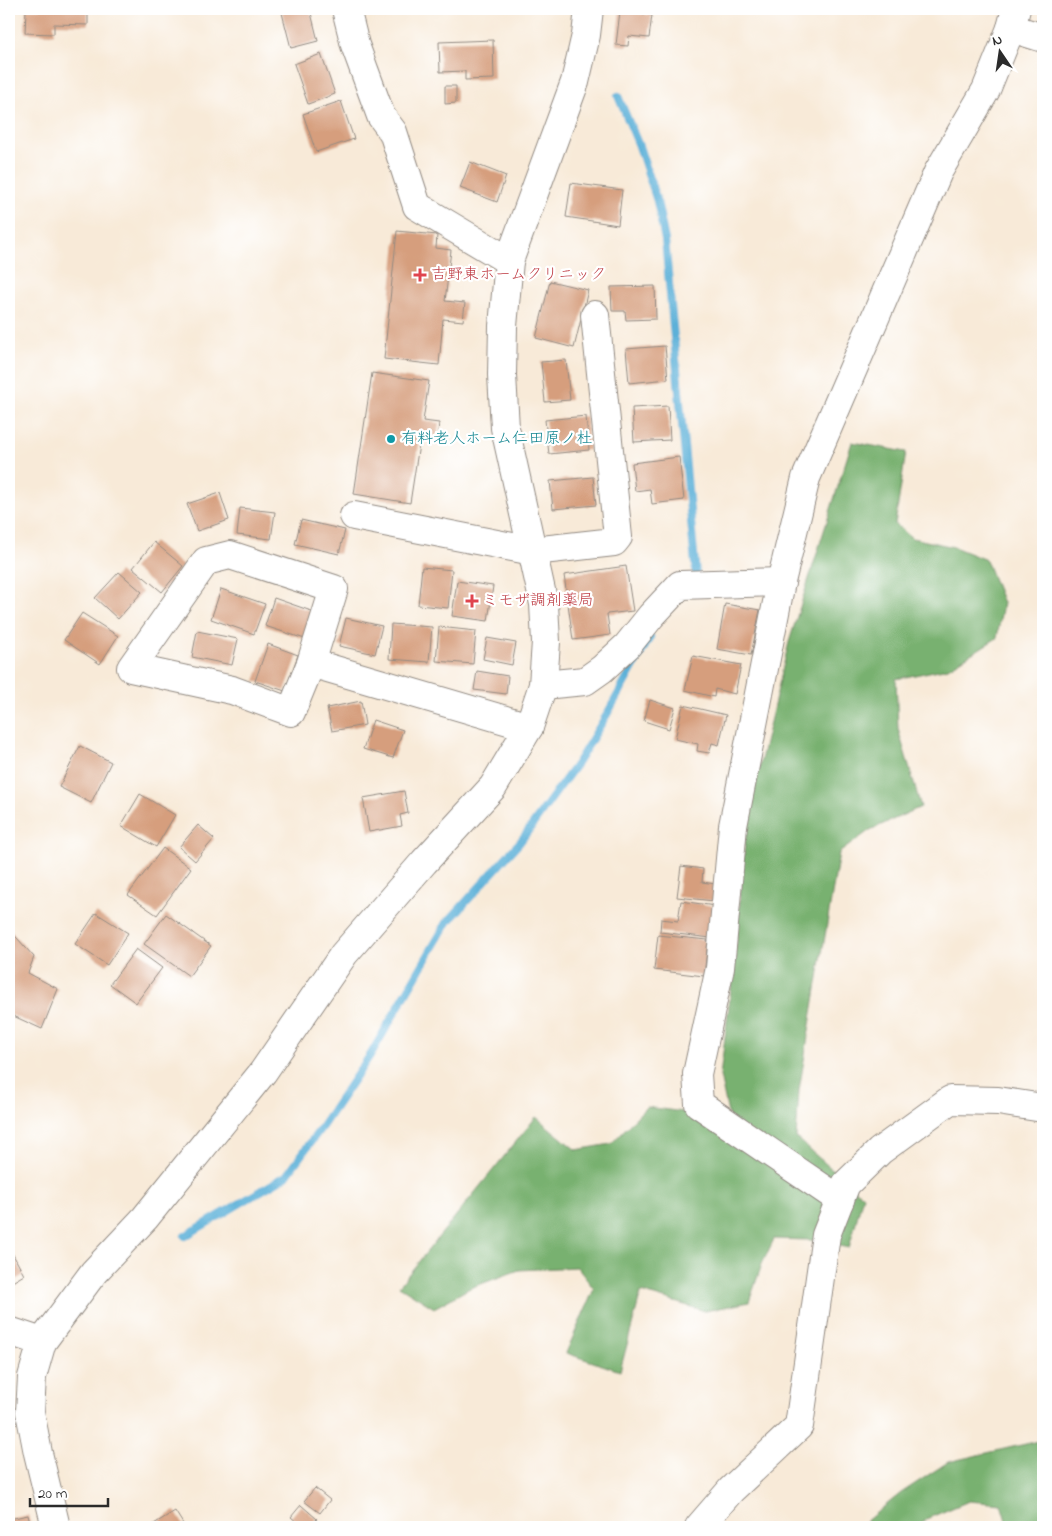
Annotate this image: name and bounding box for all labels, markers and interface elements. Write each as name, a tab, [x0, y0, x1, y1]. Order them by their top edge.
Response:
north arrow	[974, 28, 1024, 78]
text: N	[990, 30, 1004, 52]
place label: 吉野東ホームクリニック	[431, 263, 606, 287]
marker: 吉野東ホームクリニック	[413, 268, 427, 282]
place label: 有料老人ホーム仁田原ノ杜	[401, 427, 592, 451]
marker: 有料老人ホーム仁田原ノ杜	[385, 433, 397, 445]
place label: ミモザ調剤薬局	[482, 589, 594, 613]
marker: ミモザ調剤薬局	[466, 595, 478, 607]
scale bar	[30, 1476, 108, 1508]
text: 20 m	[38, 1483, 68, 1505]

